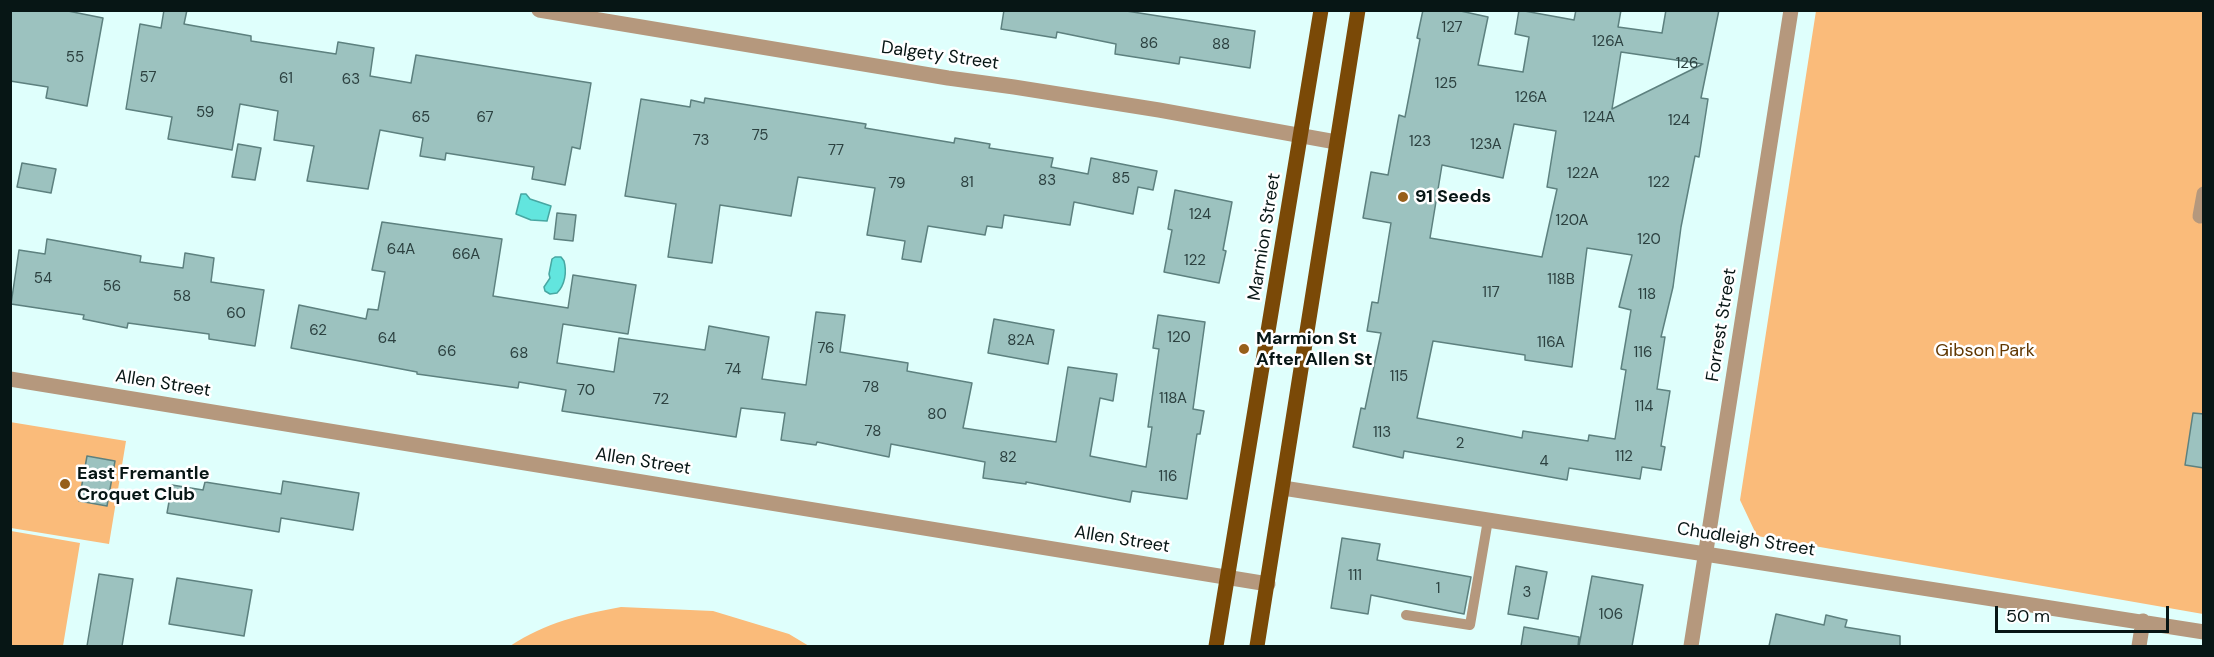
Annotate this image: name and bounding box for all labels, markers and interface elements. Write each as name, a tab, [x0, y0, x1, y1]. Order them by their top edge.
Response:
house number: 127	[1441, 19, 1463, 37]
house number: 126A	[1592, 33, 1624, 51]
house number: 86	[1140, 35, 1158, 53]
house number: 88	[1212, 36, 1230, 54]
street label: Dalgety Street	[880, 37, 1000, 75]
house number: 55	[66, 49, 84, 67]
house number: 126	[1676, 55, 1698, 73]
house number: 57	[140, 69, 156, 87]
house number: 61	[279, 70, 293, 88]
house number: 63	[342, 71, 360, 89]
house number: 125	[1435, 75, 1457, 93]
house number: 126A	[1515, 89, 1547, 107]
house number: 59	[196, 104, 214, 122]
house number: 65	[412, 109, 430, 127]
house number: 67	[476, 109, 494, 127]
house number: 124A	[1583, 109, 1615, 127]
house number: 124	[1668, 112, 1690, 130]
house number: 75	[752, 127, 768, 145]
house number: 73	[693, 132, 709, 150]
house number: 123	[1409, 133, 1431, 151]
house number: 123A	[1470, 136, 1502, 154]
house number: 77	[828, 142, 844, 160]
house number: 122A	[1567, 165, 1599, 183]
house number: 85	[1112, 170, 1130, 188]
house number: 83	[1038, 172, 1056, 190]
street label: Marmion Street	[1244, 172, 1286, 302]
house number: 81	[960, 174, 974, 192]
house number: 122	[1648, 174, 1670, 192]
house number: 79	[888, 175, 906, 193]
place label: 91 Seeds	[1415, 186, 1491, 208]
marker: 91 Seeds	[1396, 190, 1410, 204]
house number: 124	[1189, 206, 1211, 224]
house number: 120A	[1556, 212, 1588, 230]
house number: 120	[1637, 231, 1661, 249]
house number: 64A	[387, 241, 415, 259]
house number: 66A	[452, 246, 480, 264]
house number: 122	[1184, 252, 1206, 270]
street label: Forrest Street	[1702, 267, 1742, 383]
house number: 54	[34, 270, 52, 288]
house number: 118B	[1547, 271, 1575, 289]
house number: 56	[103, 278, 121, 296]
house number: 117	[1482, 284, 1500, 302]
house number: 118	[1638, 286, 1656, 304]
house number: 58	[173, 288, 191, 306]
house number: 60	[226, 305, 246, 323]
house number: 62	[309, 322, 327, 340]
place label: Marmion St After Allen St	[1256, 328, 1373, 370]
house number: 120	[1167, 329, 1191, 347]
house number: 64	[378, 330, 396, 348]
house number: 82A	[1007, 332, 1035, 350]
house number: 116A	[1537, 334, 1565, 352]
house number: 76	[817, 340, 835, 358]
park label: Gibson Park	[1935, 340, 2035, 362]
marker: Marmion St After Allen St	[1237, 342, 1251, 356]
house number: 66	[438, 343, 456, 361]
house number: 116	[1634, 344, 1652, 362]
house number: 68	[510, 345, 528, 363]
house number: 74	[725, 361, 741, 379]
street label: Allen Street	[114, 366, 212, 402]
house number: 115	[1390, 368, 1408, 386]
house number: 78	[863, 379, 879, 397]
house number: 70	[577, 382, 595, 400]
house number: 118A	[1159, 390, 1187, 408]
house number: 72	[653, 391, 669, 409]
house number: 114	[1635, 398, 1653, 416]
house number: 80	[927, 406, 947, 424]
house number: 78	[865, 423, 881, 441]
house number: 113	[1373, 424, 1391, 442]
house number: 2	[1456, 435, 1464, 453]
street label: Allen Street	[594, 444, 692, 480]
house number: 112	[1615, 448, 1633, 466]
house number: 82	[999, 449, 1017, 467]
house number: 4	[1539, 453, 1549, 471]
place label: East Fremantle Croquet Club	[77, 463, 209, 506]
house number: 116	[1159, 468, 1177, 486]
marker: East Fremantle Croquet Club	[58, 477, 72, 491]
street label: Chudleigh Street	[1675, 518, 1817, 562]
street label: Allen Street	[1073, 522, 1171, 558]
house number: 111	[1348, 567, 1362, 585]
house number: 1	[1436, 580, 1440, 598]
house number: 3	[1523, 584, 1531, 602]
scale bar	[1998, 594, 2172, 632]
text: 50 m	[2006, 604, 2050, 628]
house number: 106	[1599, 606, 1623, 624]

